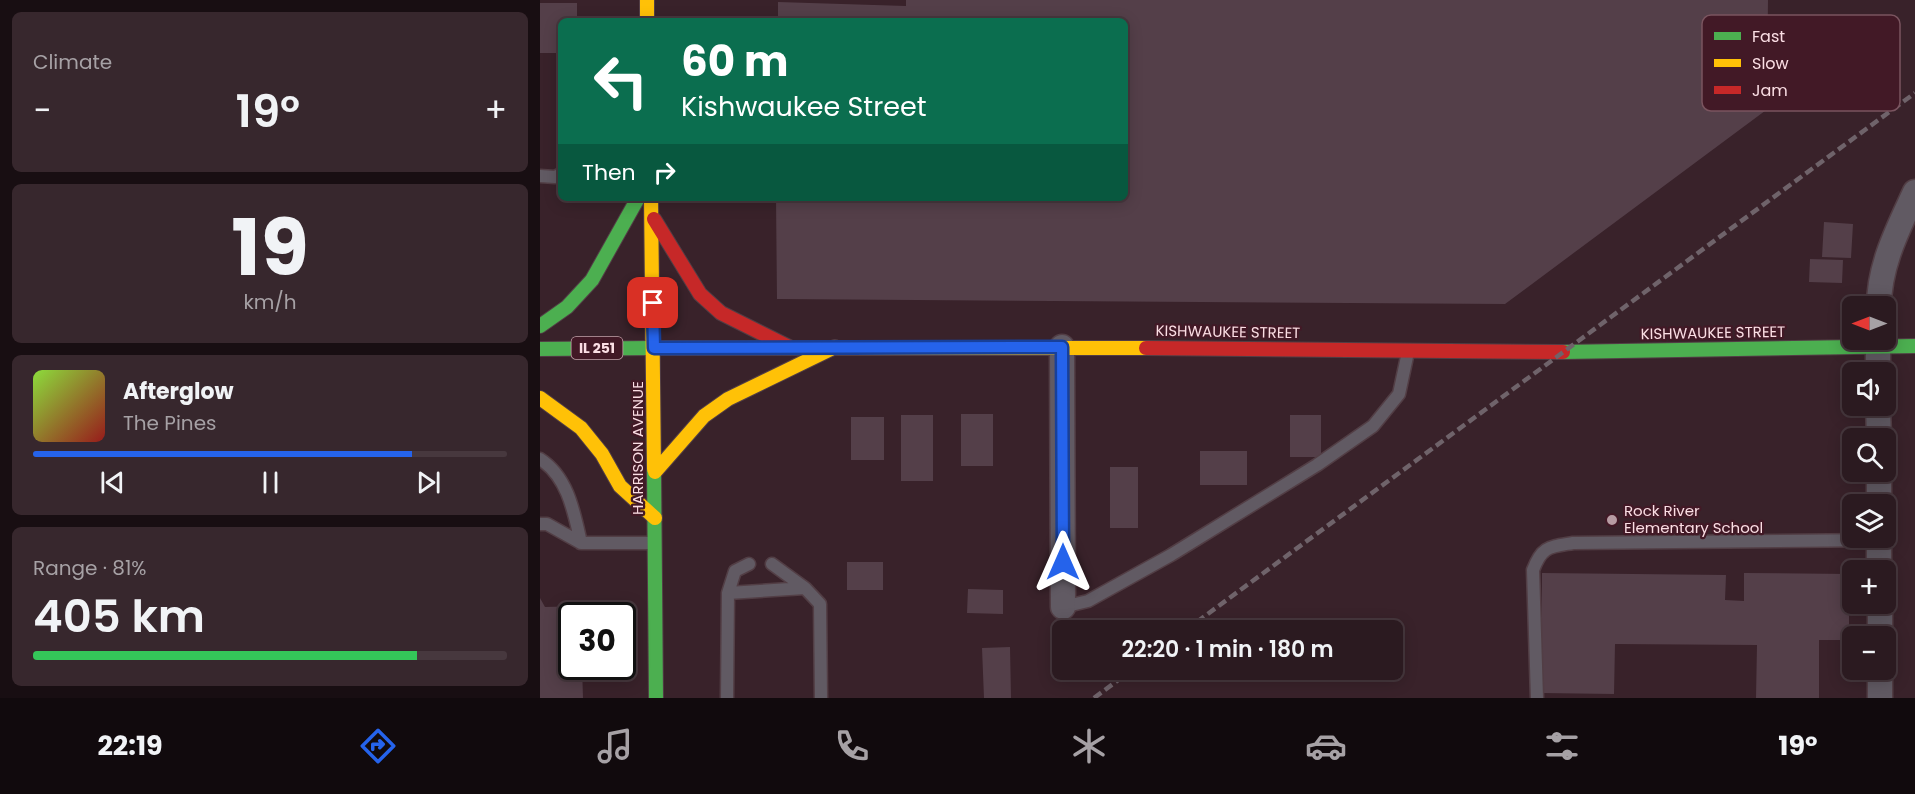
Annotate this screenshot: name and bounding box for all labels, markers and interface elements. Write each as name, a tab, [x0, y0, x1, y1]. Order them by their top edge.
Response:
legend	[1702, 15, 1900, 111]
text: Fast	[1752, 25, 1785, 48]
text: 60 m	[681, 32, 789, 91]
icon: left	[582, 42, 660, 120]
text: Climate	[33, 48, 112, 76]
text: Slow	[1752, 52, 1789, 75]
text: Jam	[1752, 79, 1788, 102]
text: 19°	[236, 80, 300, 143]
text: −	[33, 87, 51, 134]
text: +	[484, 87, 507, 134]
text: Kishwaukee Street	[681, 88, 927, 125]
icon: right	[648, 156, 681, 189]
text: Then	[582, 157, 636, 188]
text: 19	[231, 193, 309, 302]
pin	[627, 277, 678, 328]
icon: arrive	[636, 286, 669, 319]
text: km/h	[243, 288, 297, 316]
north arrow	[1842, 296, 1896, 350]
map controls	[1842, 296, 1896, 680]
street label: KISHWAUKEE STREET	[1156, 320, 1301, 343]
street label: KISHWAUKEE STREET	[1640, 321, 1785, 344]
road number: IL 251	[572, 337, 622, 359]
button: sound	[1842, 362, 1896, 416]
text: Afterglow	[123, 376, 234, 407]
street label: HARRISON AVENUE	[627, 381, 648, 515]
text: The Pines	[123, 409, 217, 437]
button: search	[1842, 428, 1896, 482]
icon: previous	[96, 466, 129, 499]
icon: pause	[254, 466, 287, 499]
icon: next	[412, 466, 445, 499]
button: layers	[1842, 494, 1896, 548]
place label: Rock River Elementary School	[1624, 500, 1763, 538]
marker: Rock River Elementary School	[1605, 513, 1619, 527]
position arrow	[1031, 530, 1095, 594]
text: Range · 81%	[33, 554, 147, 582]
button: +	[1842, 560, 1896, 614]
text: 405 km	[33, 585, 205, 648]
speed limit sign: 30	[558, 602, 636, 680]
button: −	[1842, 626, 1896, 680]
text: 22:20 · 1 min · 180 m	[1121, 634, 1334, 665]
icon: directions	[357, 725, 399, 767]
icon: music	[594, 725, 636, 767]
icon: phone	[831, 725, 873, 767]
icon: climate	[1068, 725, 1110, 767]
icon: car	[1305, 725, 1347, 767]
icon: filters	[1541, 725, 1583, 767]
text: 22:19	[97, 727, 163, 764]
text: 19°	[1778, 727, 1818, 764]

